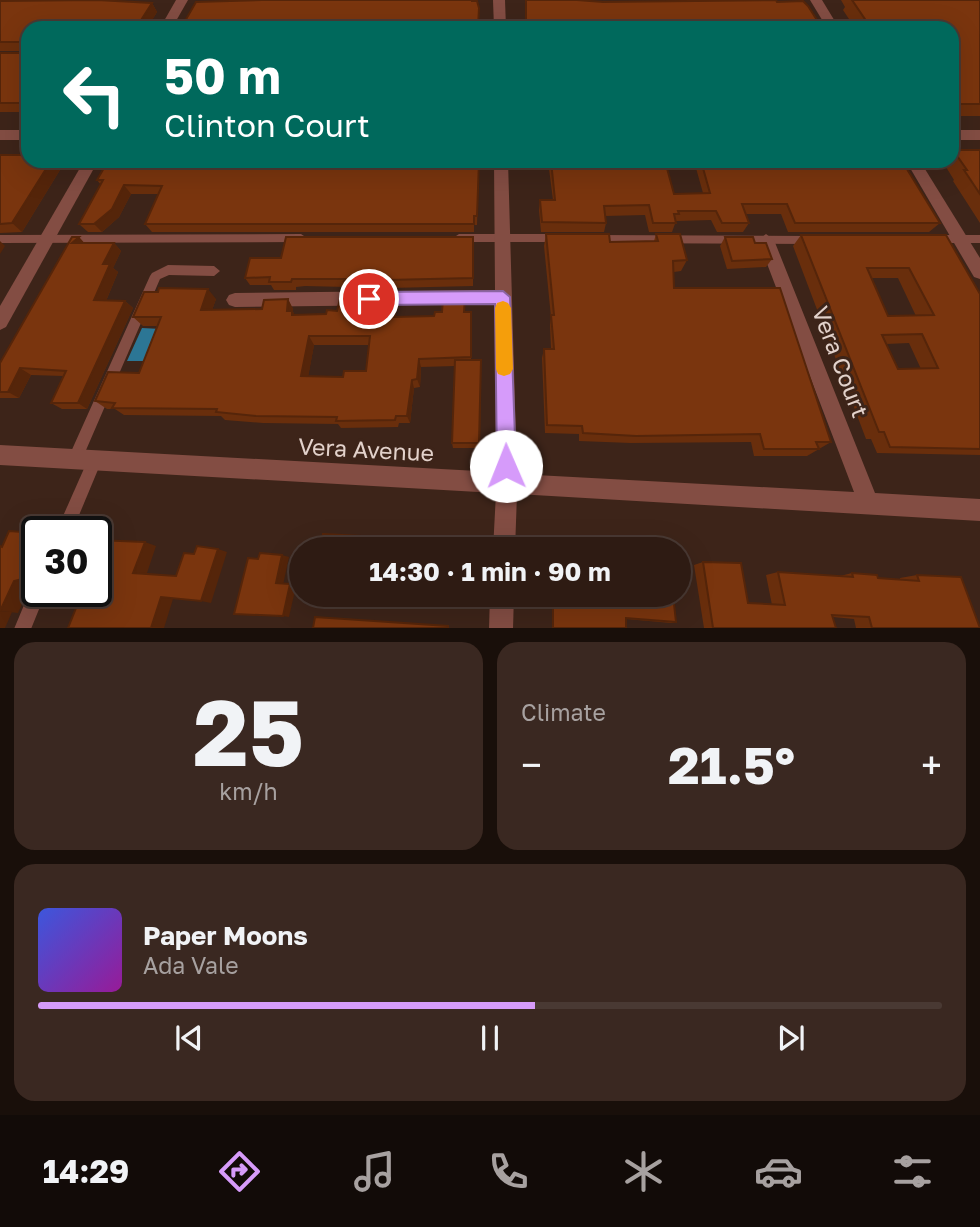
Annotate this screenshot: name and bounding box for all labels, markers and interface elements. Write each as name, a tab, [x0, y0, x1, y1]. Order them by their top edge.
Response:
text: 50 m	[164, 46, 281, 105]
icon: left	[49, 49, 140, 140]
text: Clinton Court	[164, 106, 370, 144]
pin	[339, 269, 399, 329]
icon: arrive	[350, 280, 388, 318]
street label: Vera Court	[807, 302, 875, 421]
position arrow	[469, 429, 543, 503]
street label: Vera Avenue	[297, 431, 435, 467]
speed limit sign: 30	[21, 516, 112, 607]
text: 14:30 · 1 min · 90 m	[369, 556, 611, 587]
text: 25	[193, 677, 304, 786]
text: Climate	[521, 698, 606, 726]
text: 21.5°	[668, 733, 795, 795]
text: −	[521, 742, 542, 787]
text: +	[921, 742, 942, 787]
text: km/h	[219, 777, 278, 805]
text: Paper Moons	[143, 920, 308, 951]
text: Ada Vale	[143, 951, 239, 979]
icon: previous	[170, 1019, 208, 1057]
icon: pause	[471, 1019, 509, 1057]
icon: next	[772, 1019, 810, 1057]
icon: directions	[215, 1147, 264, 1196]
icon: music	[350, 1147, 399, 1196]
icon: phone	[484, 1147, 533, 1196]
icon: climate	[619, 1147, 668, 1196]
icon: car	[754, 1147, 803, 1196]
icon: filters	[888, 1147, 937, 1196]
text: 14:29	[43, 1152, 129, 1190]

